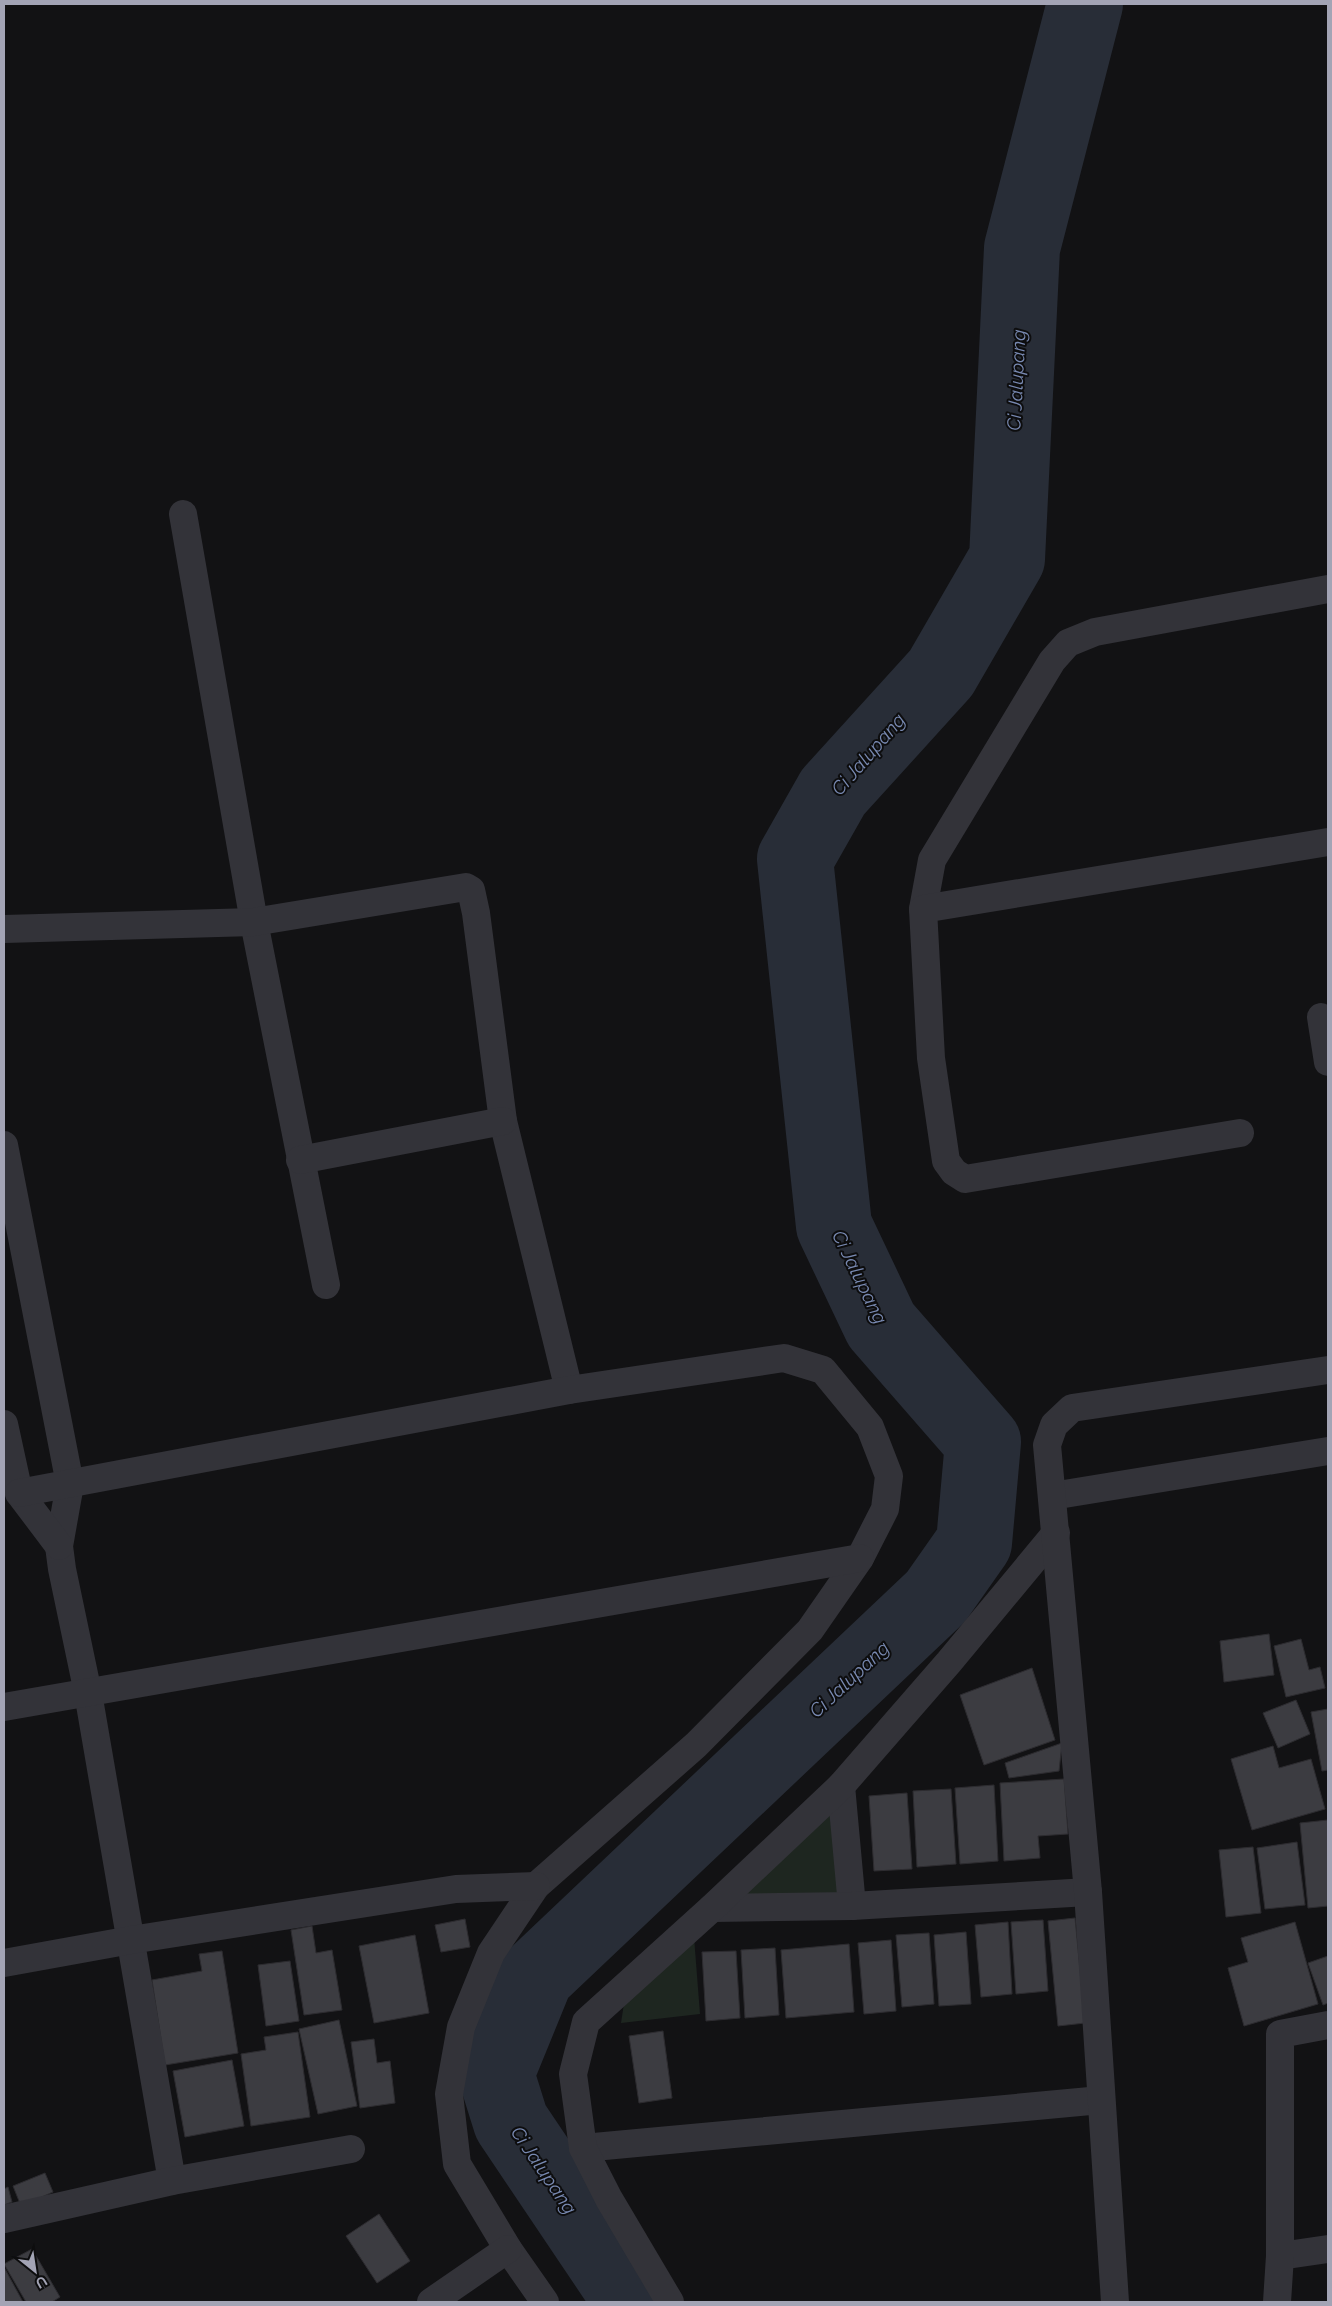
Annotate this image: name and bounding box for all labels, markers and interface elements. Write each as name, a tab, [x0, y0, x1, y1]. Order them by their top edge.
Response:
water label: Ci Jalupang	[1002, 329, 1030, 431]
water label: Ci Jalupang	[826, 709, 910, 799]
water label: Ci Jalupang	[828, 1227, 892, 1327]
water label: Ci Jalupang	[804, 1636, 894, 1722]
water label: Ci Jalupang	[507, 2122, 581, 2218]
north arrow	[10, 2246, 60, 2296]
text: U	[33, 2273, 50, 2292]

